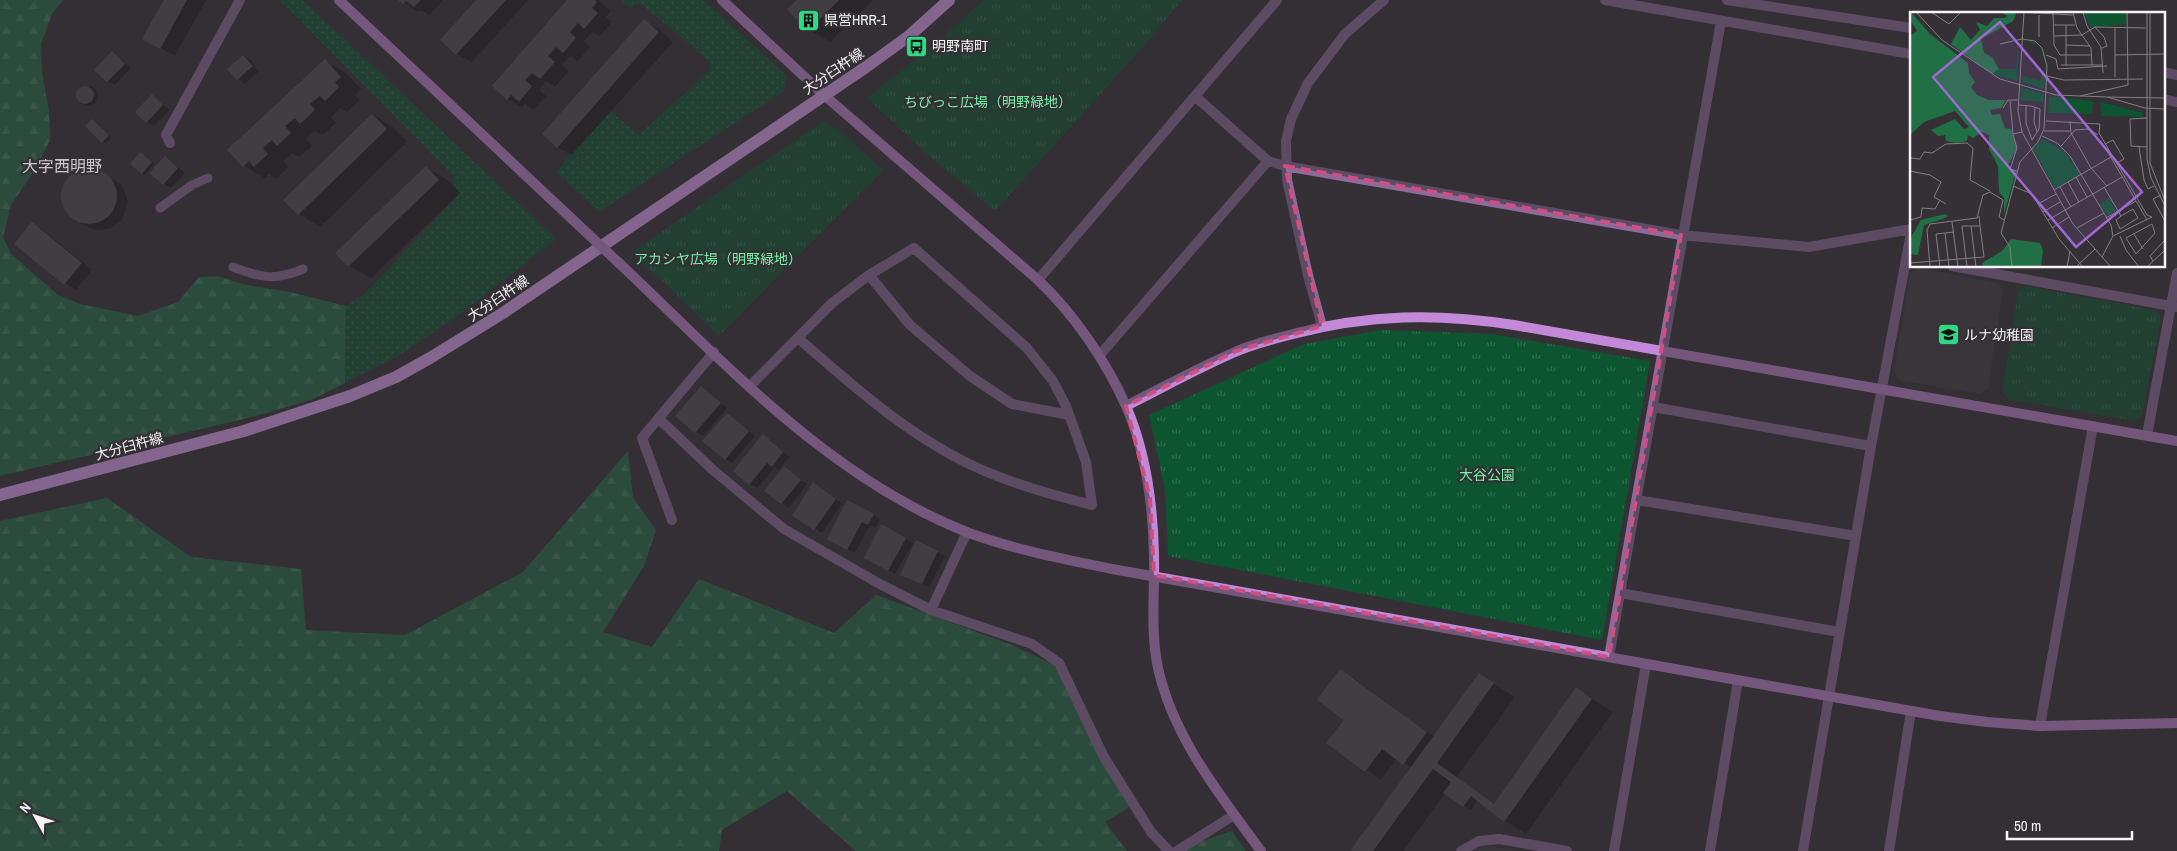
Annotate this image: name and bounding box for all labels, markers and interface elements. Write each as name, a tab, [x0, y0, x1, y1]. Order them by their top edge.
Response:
building icon: 県営HRR-1	[796, 8, 820, 32]
place label: 県営HRR-1	[824, 11, 888, 29]
inset map	[1910, 12, 2164, 268]
bus stop icon: 明野南町	[904, 34, 928, 58]
place label: 明野南町	[932, 37, 988, 55]
street label: 大分臼杵線	[799, 44, 867, 98]
park label: ちびっこ広場（明野緑地）	[904, 93, 1072, 111]
district label: 大字西明野	[22, 155, 102, 177]
park label: アカシヤ広場（明野緑地）	[634, 250, 802, 268]
street label: 大分臼杵線	[464, 271, 532, 325]
school or university icon: ルナ幼稚園	[1936, 323, 1960, 347]
place label: ルナ幼稚園	[1964, 326, 2034, 344]
street label: 大分臼杵線	[93, 428, 165, 464]
park label: 大谷公園	[1459, 466, 1515, 484]
north arrow	[10, 791, 60, 841]
text: N	[15, 799, 35, 817]
scale bar	[2007, 808, 2132, 840]
text: 50 m	[2014, 815, 2041, 836]

